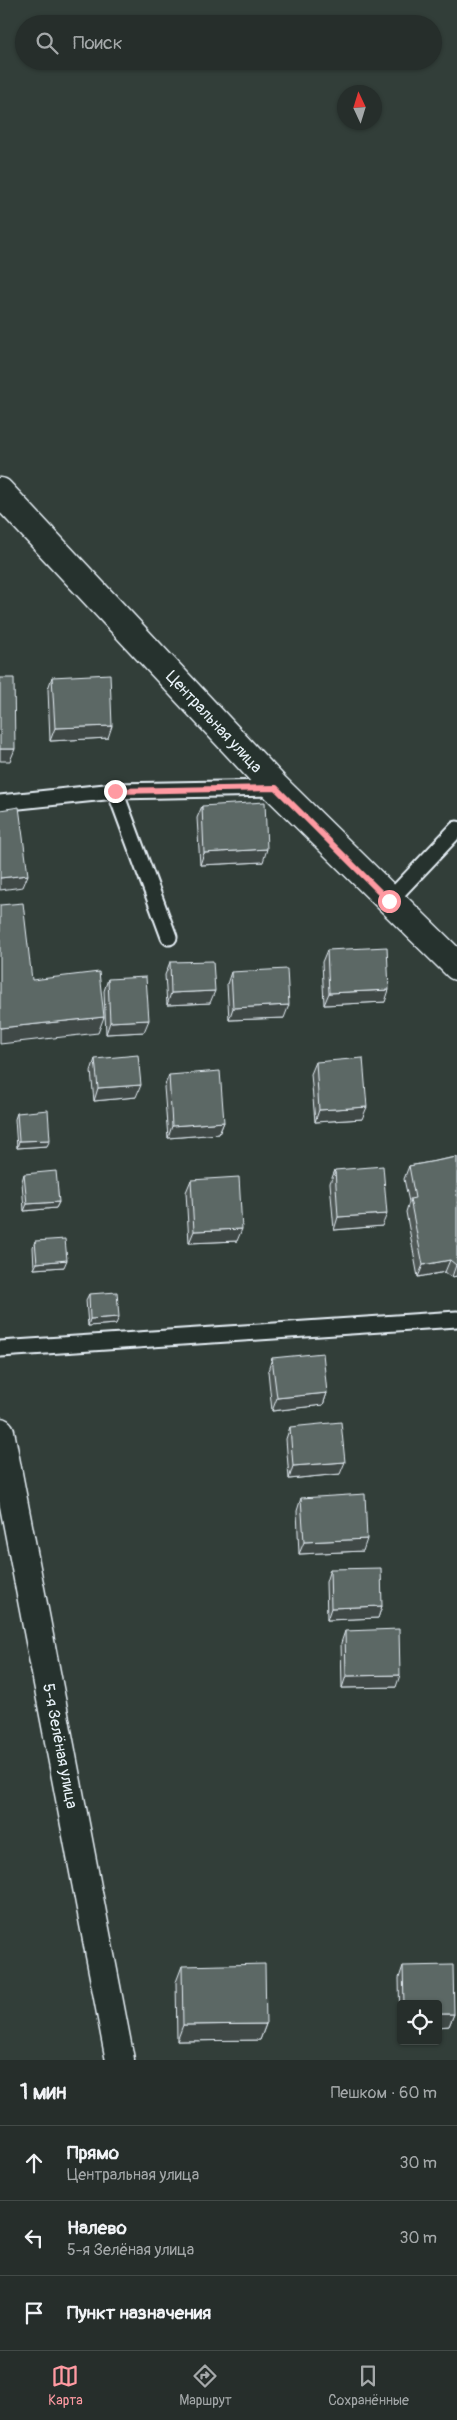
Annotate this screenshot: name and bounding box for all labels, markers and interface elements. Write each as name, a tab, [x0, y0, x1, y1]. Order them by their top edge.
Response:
search box	[15, 15, 442, 70]
icon: search	[33, 29, 61, 57]
text: Поиск	[73, 31, 123, 55]
north arrow	[337, 85, 382, 130]
street label: Центральная улица	[162, 667, 266, 777]
route end	[104, 780, 127, 803]
route start	[378, 890, 401, 913]
street label: 5-я Зелёная улица	[38, 1682, 82, 1810]
map controls	[397, 2000, 442, 2045]
button: locate	[397, 2000, 442, 2045]
text: 1 мин	[20, 2079, 66, 2106]
text: Пешком · 60 m	[331, 2083, 437, 2103]
text: Прямо	[67, 2141, 119, 2165]
icon: ahead	[20, 2149, 48, 2177]
text: 30 m	[399, 2153, 437, 2173]
text: Центральная улица	[67, 2165, 199, 2185]
text: Налево	[67, 2216, 127, 2240]
icon: left	[20, 2224, 48, 2252]
text: 30 m	[399, 2228, 437, 2248]
text: 5-я Зелёная улица	[67, 2240, 194, 2260]
icon: arrive	[20, 2299, 48, 2327]
text: Пункт назначения	[67, 2301, 211, 2325]
tab: Карта	[48, 2362, 83, 2409]
tab: Маршрут	[179, 2362, 232, 2409]
tab: Сохранённые	[328, 2362, 409, 2409]

